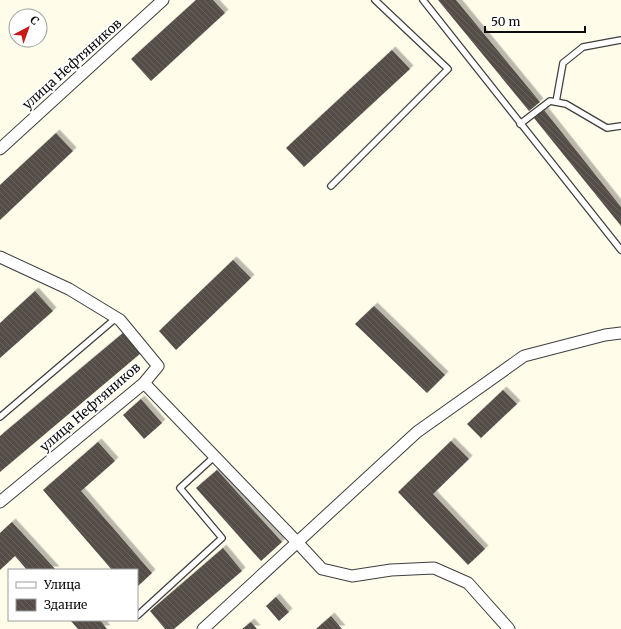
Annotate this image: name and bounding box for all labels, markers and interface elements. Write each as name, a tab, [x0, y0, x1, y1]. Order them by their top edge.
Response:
north arrow	[8, 8, 48, 48]
scale bar	[485, 8, 585, 34]
text: С	[27, 13, 42, 28]
text: 50 m	[491, 14, 520, 29]
street label: улица Нефтяников	[19, 15, 125, 113]
street label: улица Нефтяников	[36, 358, 144, 455]
legend	[8, 569, 138, 621]
text: Улица	[43, 577, 81, 592]
text: Здание	[44, 597, 87, 612]

